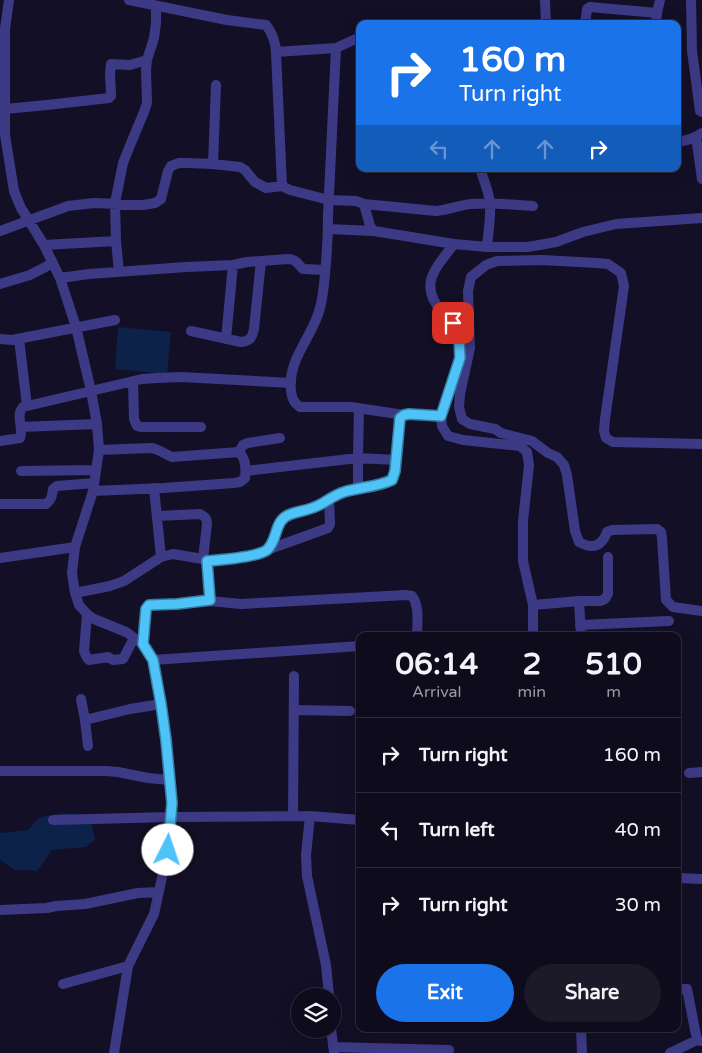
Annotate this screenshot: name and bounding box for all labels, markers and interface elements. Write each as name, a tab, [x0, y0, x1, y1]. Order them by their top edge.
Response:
text: 160 m	[459, 39, 566, 81]
icon: right	[376, 40, 441, 105]
text: Turn right	[459, 81, 561, 107]
icon: left	[425, 135, 453, 163]
icon: ahead	[478, 135, 506, 163]
icon: ahead	[531, 135, 559, 163]
icon: right	[584, 135, 612, 163]
pin	[432, 302, 474, 344]
icon: arrive	[439, 309, 467, 337]
text: 06:14	[395, 646, 478, 683]
text: 2	[522, 646, 541, 683]
text: 510	[585, 646, 642, 683]
text: Arrival	[412, 682, 462, 702]
text: min	[518, 682, 546, 702]
text: m	[606, 682, 621, 702]
icon: right	[376, 741, 404, 769]
text: Turn right	[419, 744, 507, 766]
text: 160 m	[603, 744, 661, 766]
icon: left	[376, 816, 404, 844]
text: Turn left	[419, 819, 495, 841]
text: 40 m	[615, 819, 661, 841]
position arrow	[141, 823, 193, 875]
icon: right	[376, 891, 404, 919]
text: Turn right	[419, 894, 507, 916]
text: 30 m	[615, 894, 661, 916]
button: Exit	[376, 964, 514, 1022]
button: Share	[524, 964, 661, 1022]
map controls	[291, 988, 341, 1038]
button: layers	[291, 988, 341, 1038]

